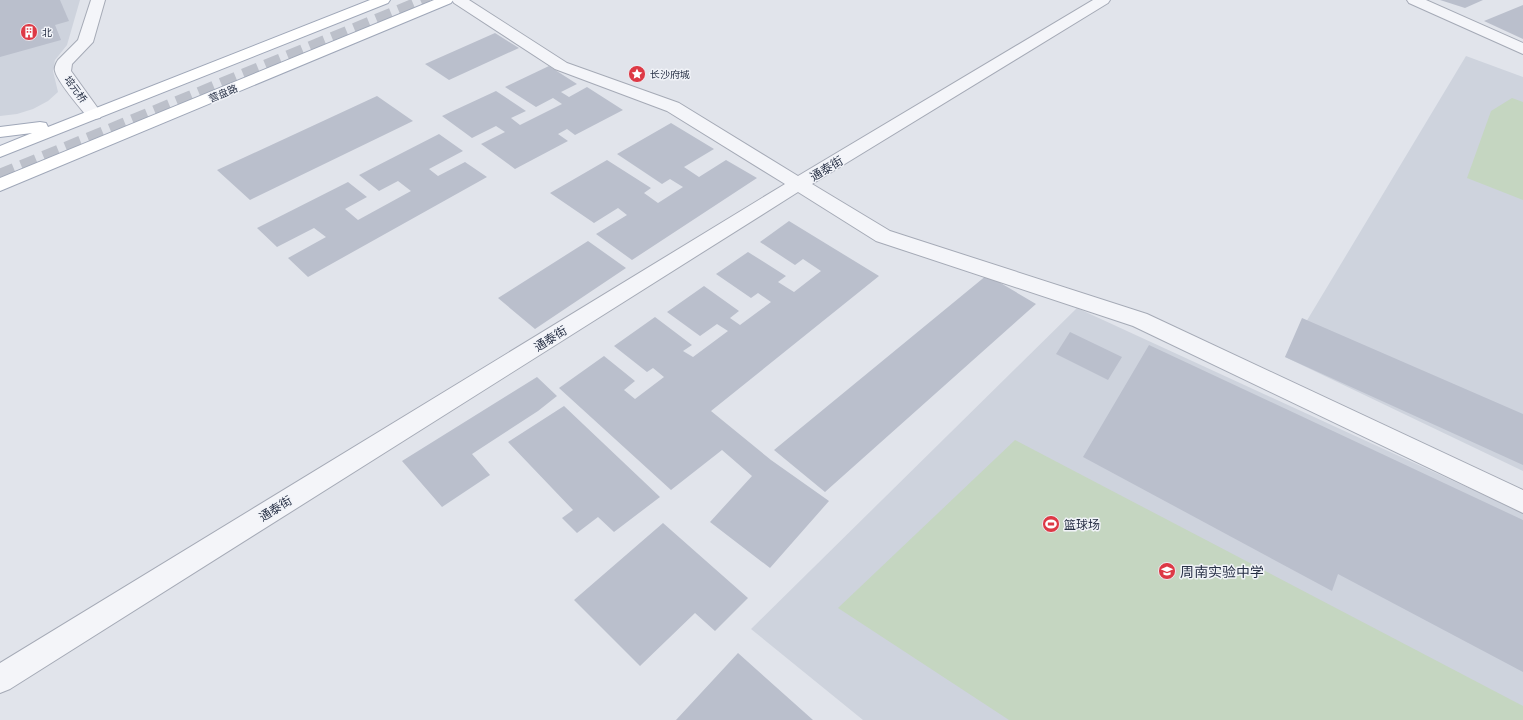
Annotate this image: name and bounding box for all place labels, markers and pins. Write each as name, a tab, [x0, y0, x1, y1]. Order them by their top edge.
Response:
building icon: 北	[19, 22, 39, 42]
place label: 北	[42, 26, 52, 38]
place icon: 长沙府城	[627, 64, 647, 84]
place label: 长沙府城	[650, 68, 690, 80]
sports icon: 篮球场	[1041, 514, 1061, 534]
place label: 篮球场	[1064, 517, 1100, 531]
school or university icon: 周南实验中学	[1157, 561, 1177, 581]
place label: 周南实验中学	[1180, 563, 1264, 580]

